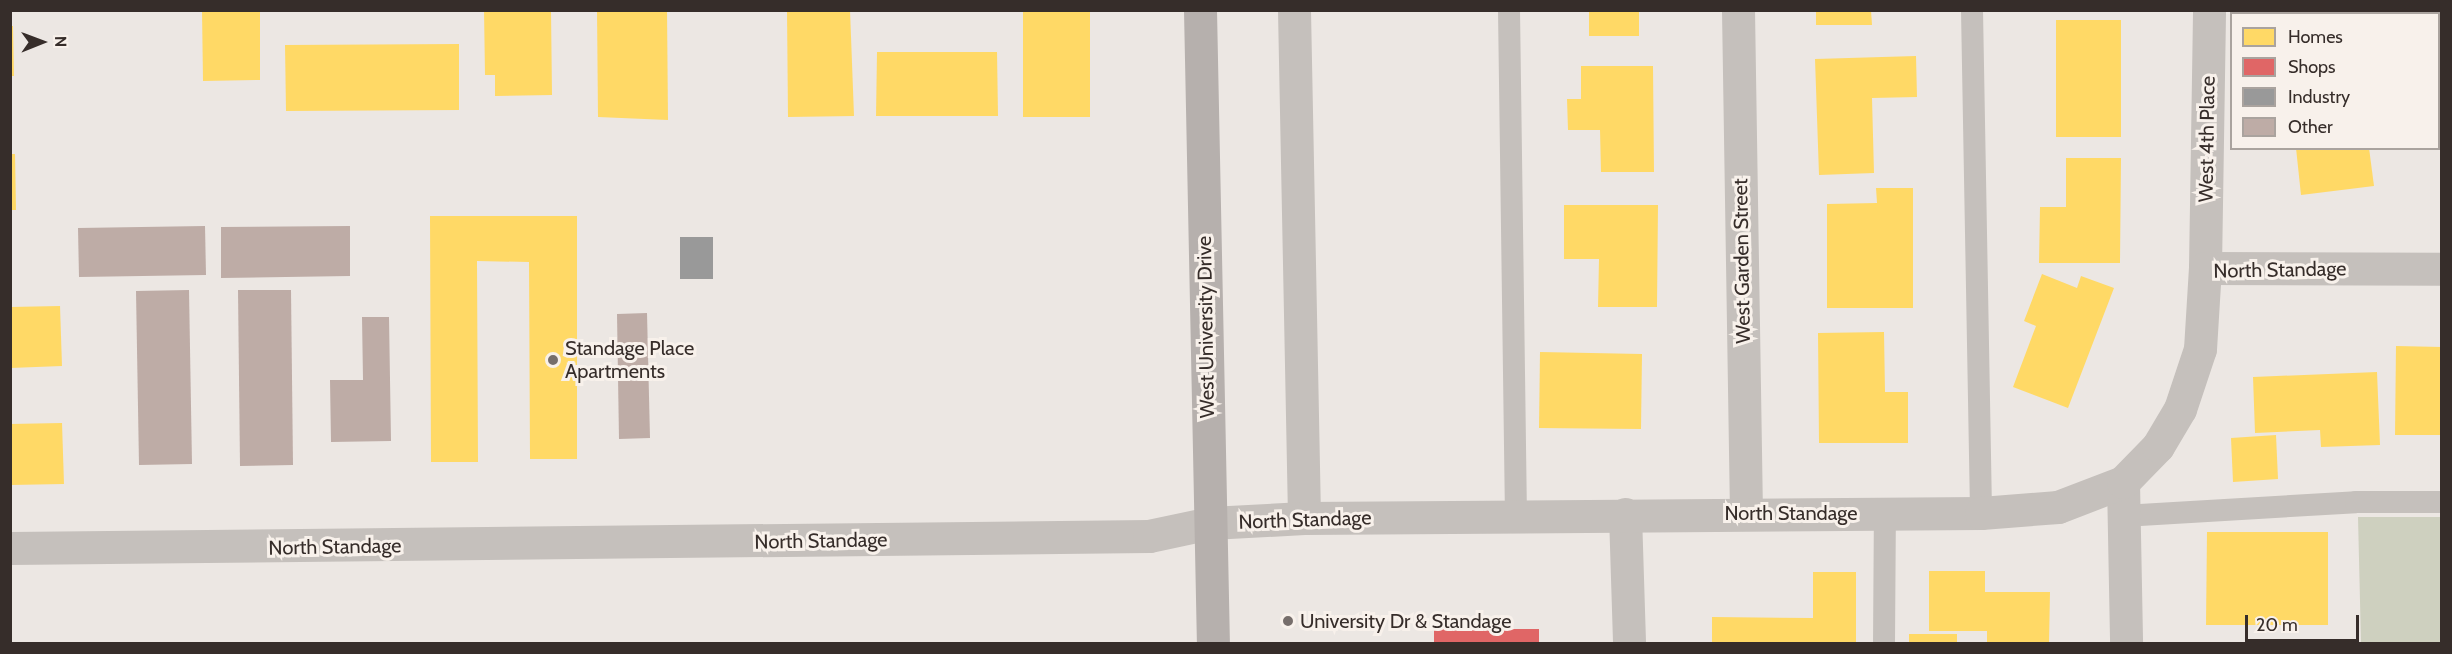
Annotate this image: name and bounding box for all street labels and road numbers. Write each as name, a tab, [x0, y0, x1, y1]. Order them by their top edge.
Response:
street label: West 4th Place	[2194, 76, 2220, 202]
street label: West Garden Street	[1729, 178, 1755, 344]
street label: West University Drive	[1192, 236, 1220, 418]
street label: North Standage	[2213, 257, 2347, 283]
street label: North Standage	[1725, 501, 1857, 525]
street label: North Standage	[1238, 506, 1372, 534]
street label: North Standage	[754, 528, 888, 554]
street label: North Standage	[268, 534, 402, 560]

